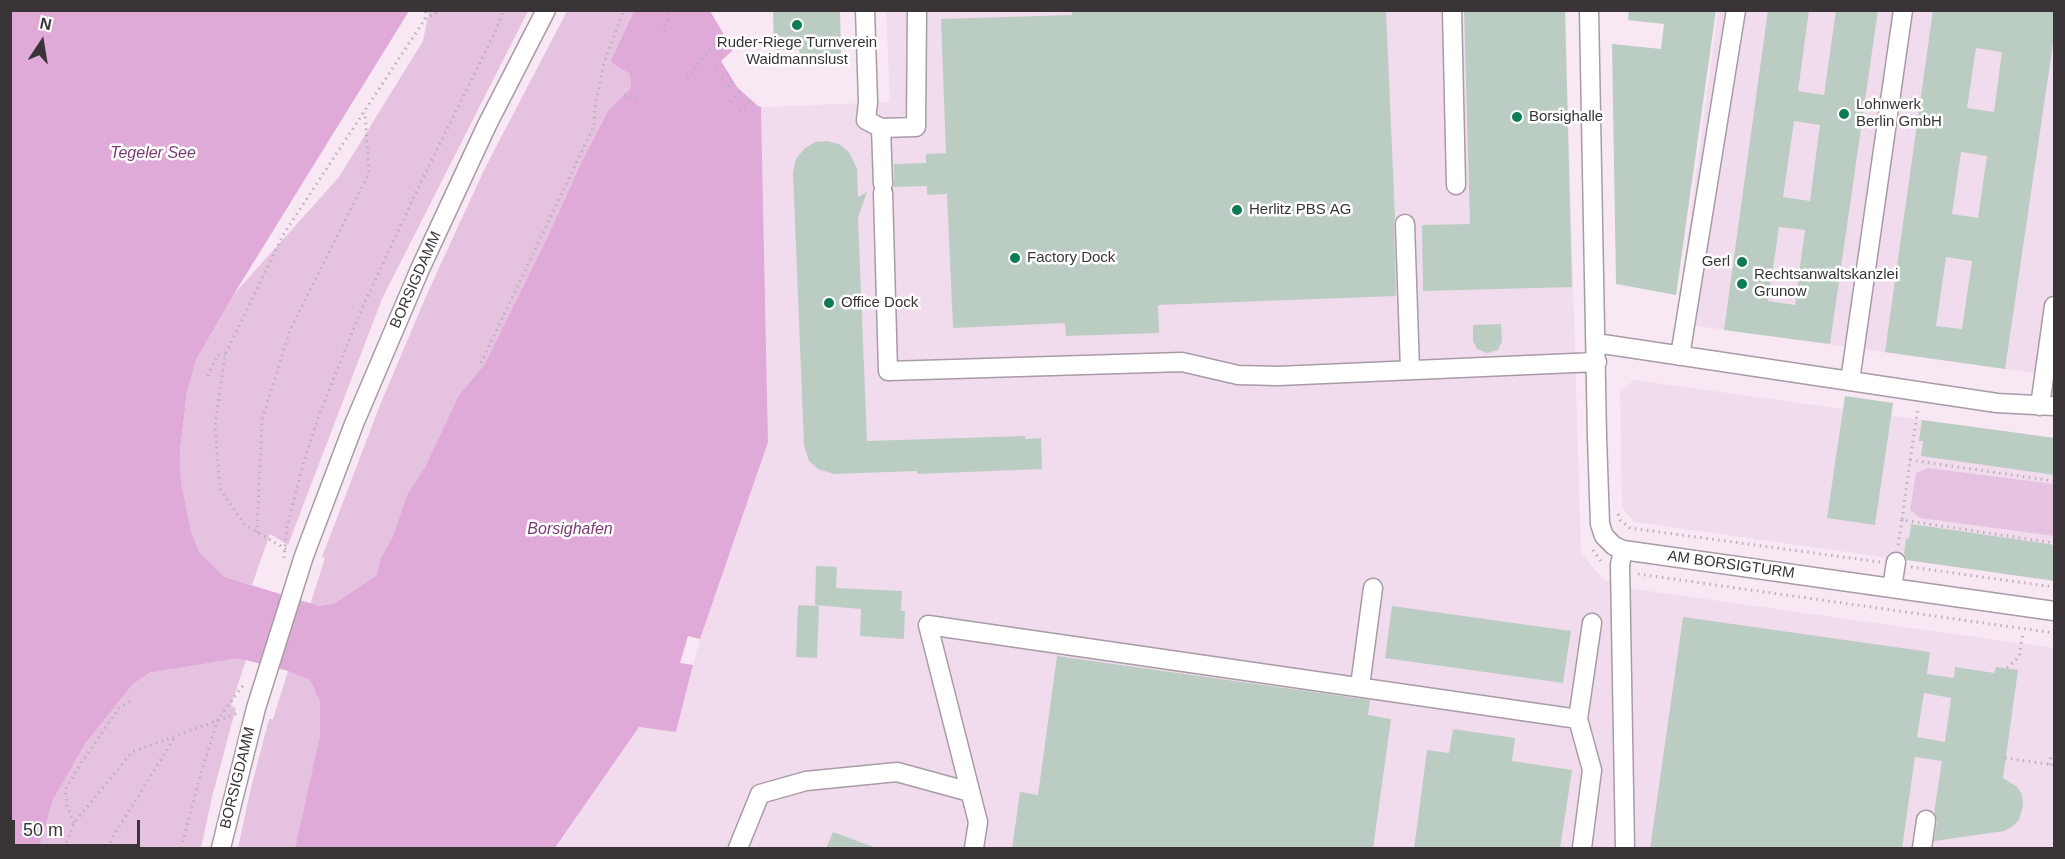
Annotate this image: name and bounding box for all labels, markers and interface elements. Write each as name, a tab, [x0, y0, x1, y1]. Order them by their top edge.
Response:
north arrow	[12, 12, 72, 72]
text: N	[38, 14, 53, 33]
marker: Ruder-Riege Turnverein Waidmannslust	[790, 18, 804, 32]
place label: Ruder-Riege Turnverein Waidmannslust	[717, 34, 877, 69]
place label: Lohnwerk Berlin GmbH	[1856, 96, 1942, 131]
marker: Lohnwerk Berlin GmbH	[1837, 107, 1851, 121]
place label: Borsighalle	[1529, 108, 1603, 126]
marker: Borsighalle	[1510, 110, 1524, 124]
water label: Tegeler See	[110, 144, 196, 164]
place label: Herlitz PBS AG	[1249, 201, 1352, 219]
marker: Herlitz PBS AG	[1230, 203, 1244, 217]
street label: BORSIGDAMM	[387, 229, 445, 331]
place label: Factory Dock	[1027, 249, 1115, 267]
marker: Factory Dock	[1008, 251, 1022, 265]
place label: Gerl	[1702, 253, 1730, 271]
marker: Gerl	[1735, 255, 1749, 269]
place label: Rechtsanwaltskanzlei Grunow	[1754, 266, 1898, 301]
marker: Rechtsanwaltskanzlei Grunow	[1735, 277, 1749, 291]
place label: Office Dock	[841, 294, 918, 312]
marker: Office Dock	[822, 296, 836, 310]
water label: Borsighafen	[527, 520, 613, 540]
street label: AM BORSIGTURM	[1666, 547, 1796, 583]
street label: BORSIGDAMM	[217, 725, 259, 831]
scale bar	[15, 808, 142, 846]
text: 50 m	[23, 820, 63, 840]

